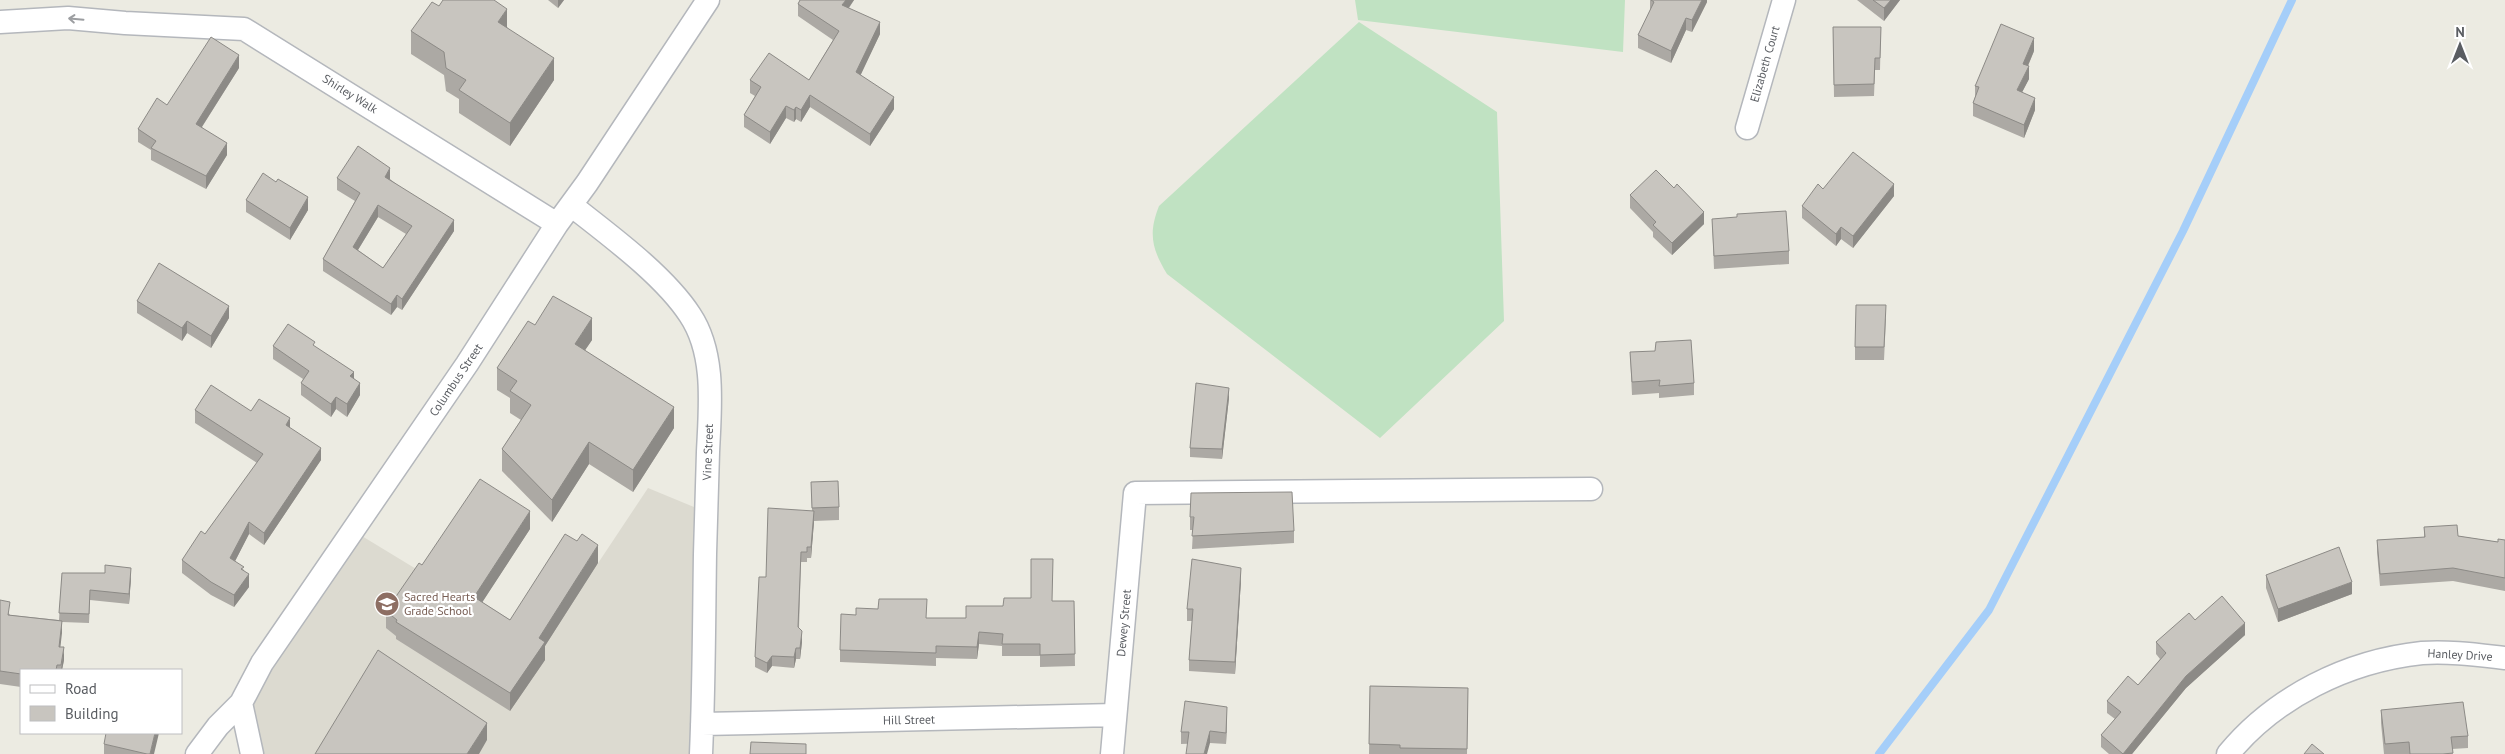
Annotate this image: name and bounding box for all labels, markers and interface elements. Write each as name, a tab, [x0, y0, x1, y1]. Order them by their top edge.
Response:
one-way arrow	[68, 14, 84, 24]
north arrow	[2435, 20, 2485, 70]
text: N	[2455, 23, 2465, 41]
street label: Elizabeth Court	[1746, 24, 1783, 104]
street label: Shirley Walk	[320, 71, 381, 117]
street label: Columbus Street	[426, 341, 485, 419]
street label: Vine Street	[699, 423, 716, 481]
place label: Sacred Hearts Grade School	[404, 589, 475, 618]
street label: Dewey Street	[1113, 589, 1134, 657]
school or university icon: Sacred Hearts Grade School	[374, 591, 400, 617]
street label: Hanley Drive	[2427, 645, 2493, 664]
legend	[20, 669, 182, 734]
text: Road	[65, 679, 97, 698]
text: Building	[65, 704, 119, 723]
street label: Hill Street	[883, 712, 935, 727]

